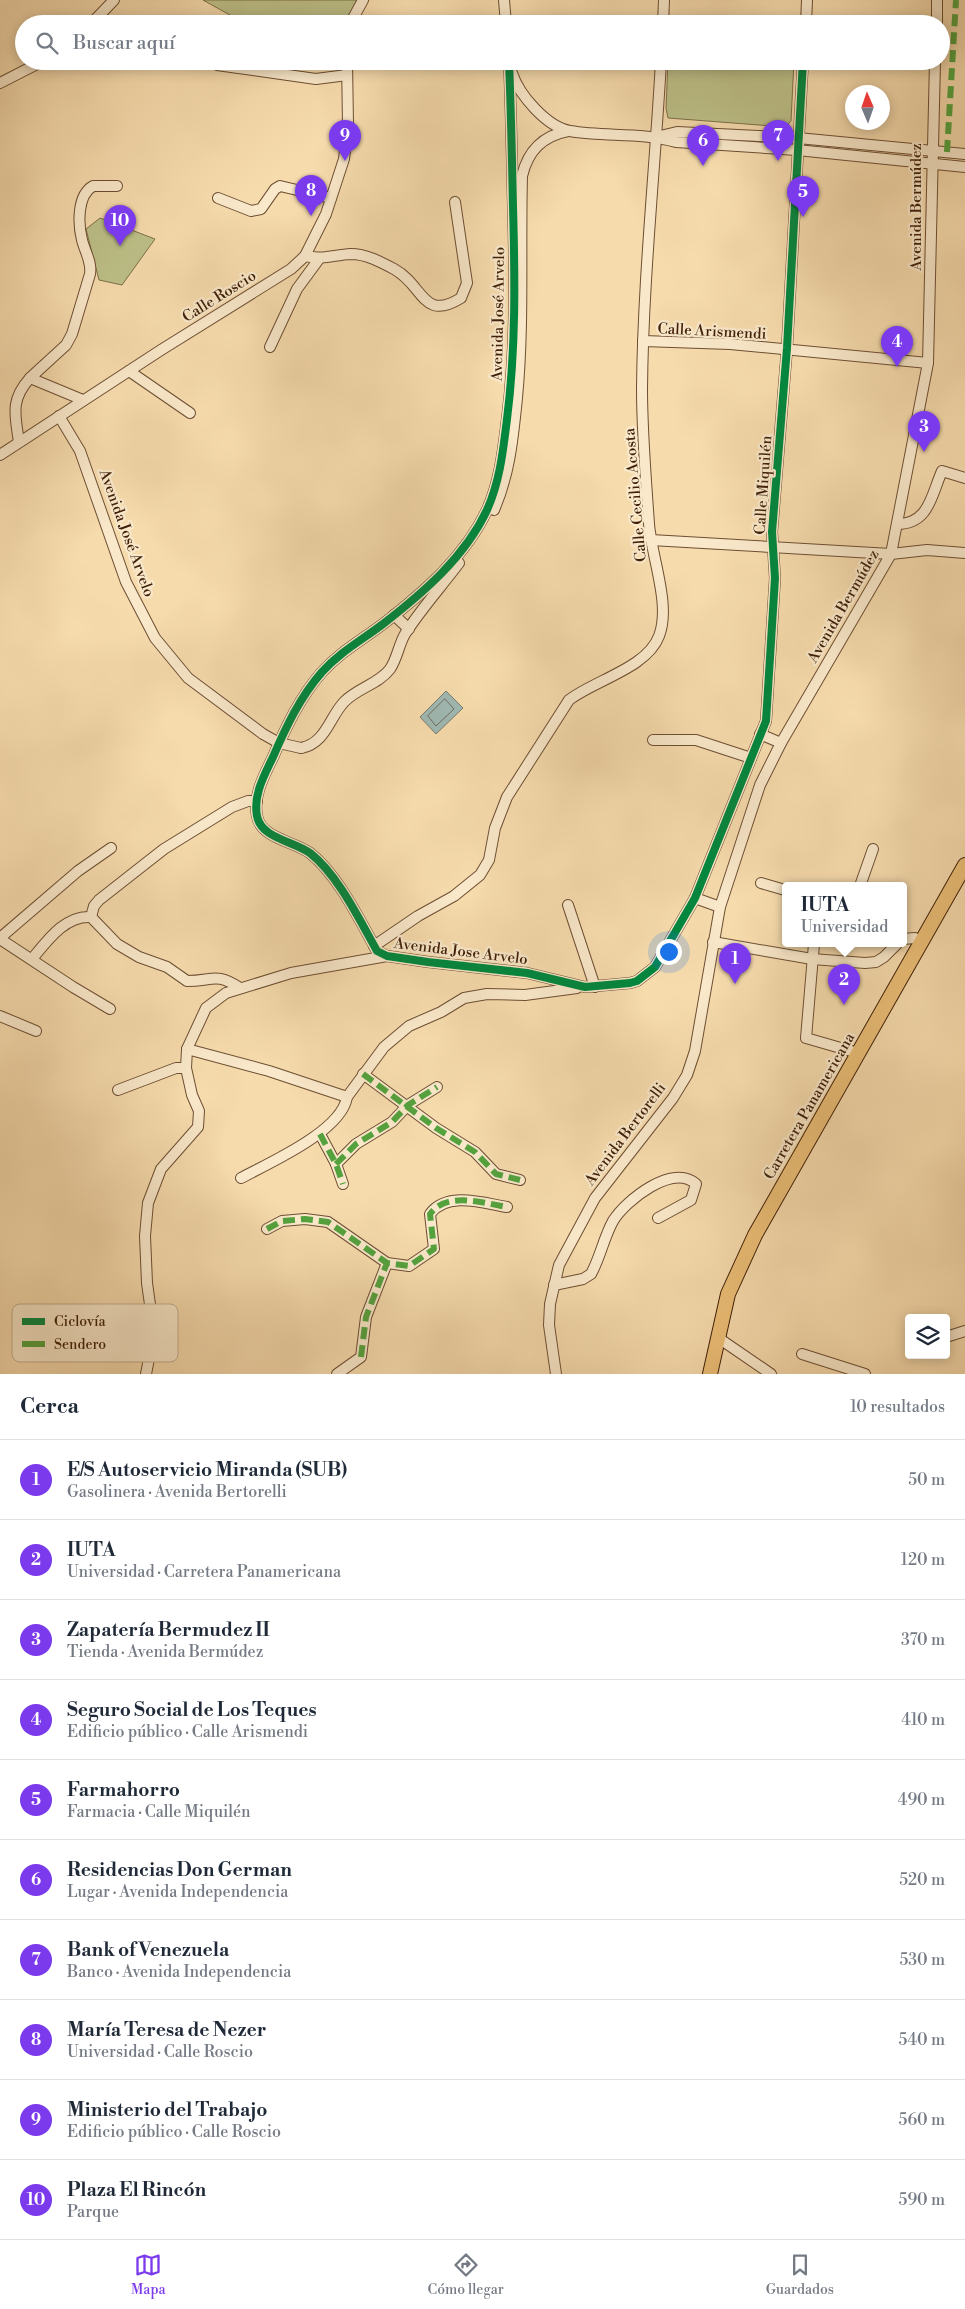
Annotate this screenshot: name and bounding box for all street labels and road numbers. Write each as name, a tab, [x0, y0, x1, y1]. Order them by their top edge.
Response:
street label: Avenida Bermúdez	[907, 143, 926, 272]
street label: Avenida José Arvelo	[488, 247, 509, 382]
street label: Calle Roscio	[179, 266, 260, 327]
street label: Calle Arismendi	[657, 319, 767, 344]
street label: Calle Cecilio Acosta	[620, 427, 651, 563]
street label: Calle Miquilén	[751, 435, 776, 535]
street label: Avenida José Arvelo	[94, 466, 158, 600]
street label: Avenida Bermúdez	[803, 546, 884, 667]
street label: Avenida Jose Arvelo	[392, 934, 529, 969]
street label: Carretera Panamericana	[760, 1029, 859, 1183]
street label: Avenida Bertorelli	[580, 1079, 670, 1190]

